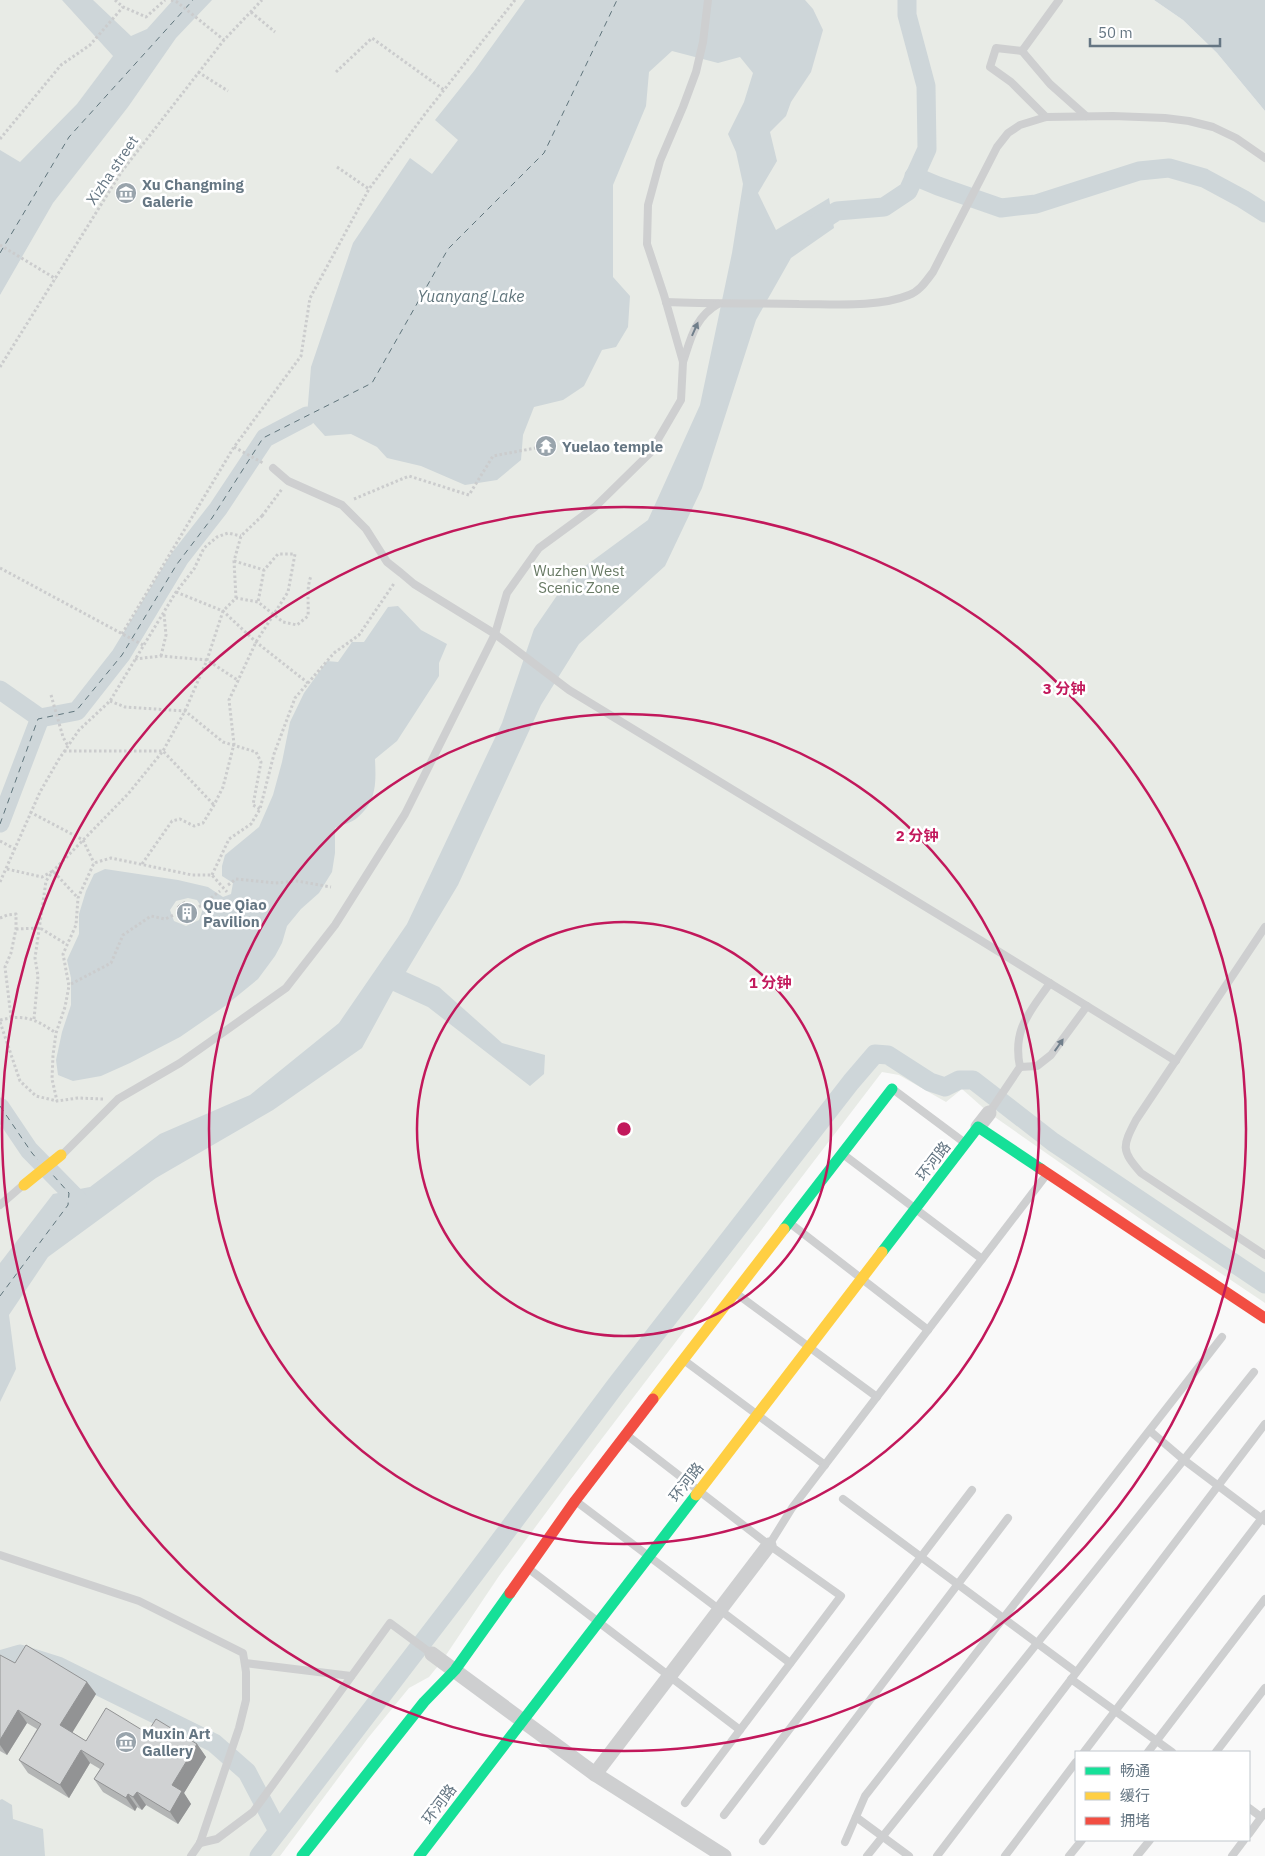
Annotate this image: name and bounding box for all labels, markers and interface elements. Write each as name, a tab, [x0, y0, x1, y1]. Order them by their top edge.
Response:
scale bar	[1090, 15, 1220, 47]
text: 50 m	[1098, 23, 1133, 42]
street label: Xizha street	[82, 132, 142, 208]
place label: Xu Changming Galerie	[142, 175, 244, 211]
museum icon: Xu Changming Galerie	[114, 181, 138, 205]
water label: Yuanyang Lake	[418, 286, 524, 306]
one-way arrow	[691, 322, 699, 336]
temple icon: Yuelao temple	[534, 434, 558, 458]
place label: Yuelao temple	[562, 437, 663, 456]
park label: Wuzhen West Scenic Zone	[533, 561, 625, 597]
text: 3 分钟	[1043, 679, 1085, 698]
text: 2 分钟	[896, 826, 938, 845]
place label: Que Qiao Pavilion	[203, 895, 267, 931]
building icon: Que Qiao Pavilion	[175, 901, 199, 925]
text: 1 分钟	[749, 973, 791, 992]
one-way arrow	[1054, 1038, 1064, 1052]
centre of rings	[615, 1120, 633, 1138]
street label: 环河路	[912, 1137, 954, 1185]
street label: 环河路	[665, 1458, 707, 1506]
place label: Muxin Art Gallery	[142, 1724, 211, 1760]
museum icon: Muxin Art Gallery	[114, 1730, 138, 1754]
legend	[1075, 1751, 1250, 1841]
text: 畅通	[1120, 1761, 1150, 1780]
street label: 环河路	[418, 1780, 460, 1828]
text: 缓行	[1120, 1786, 1150, 1805]
text: 拥堵	[1120, 1811, 1150, 1830]

